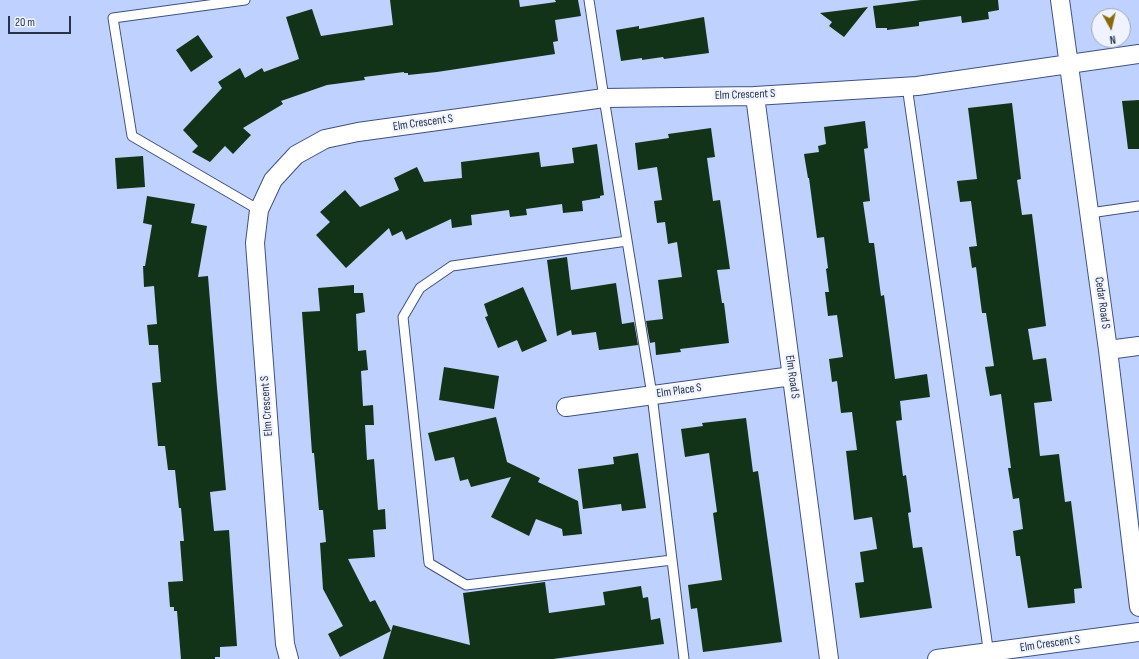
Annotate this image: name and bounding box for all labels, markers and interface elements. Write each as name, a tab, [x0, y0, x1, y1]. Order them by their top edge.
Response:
scale bar	[10, 8, 73, 34]
north arrow	[1091, 8, 1131, 48]
text: 20 m	[15, 15, 35, 30]
text: N	[1109, 33, 1116, 46]
street label: Elm Crescent S	[715, 87, 775, 103]
street label: Elm Crescent S	[392, 112, 454, 134]
street label: Cedar Road S	[1091, 276, 1113, 330]
street label: Elm Road S	[782, 354, 802, 400]
street label: Elm Crescent S	[258, 375, 276, 437]
street label: Elm Place S	[656, 381, 702, 401]
street label: Elm Crescent S	[1019, 633, 1081, 655]

